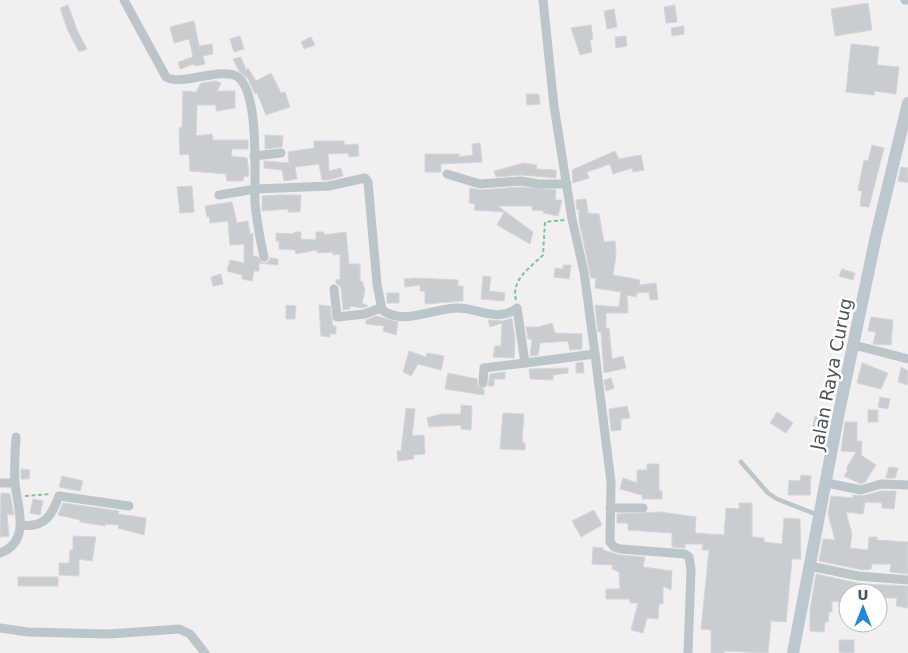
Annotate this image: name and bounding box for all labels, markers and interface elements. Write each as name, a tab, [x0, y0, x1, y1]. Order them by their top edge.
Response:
street label: Jalan Raya Curug	[806, 296, 856, 453]
north arrow	[838, 583, 888, 633]
text: U	[857, 587, 869, 603]

